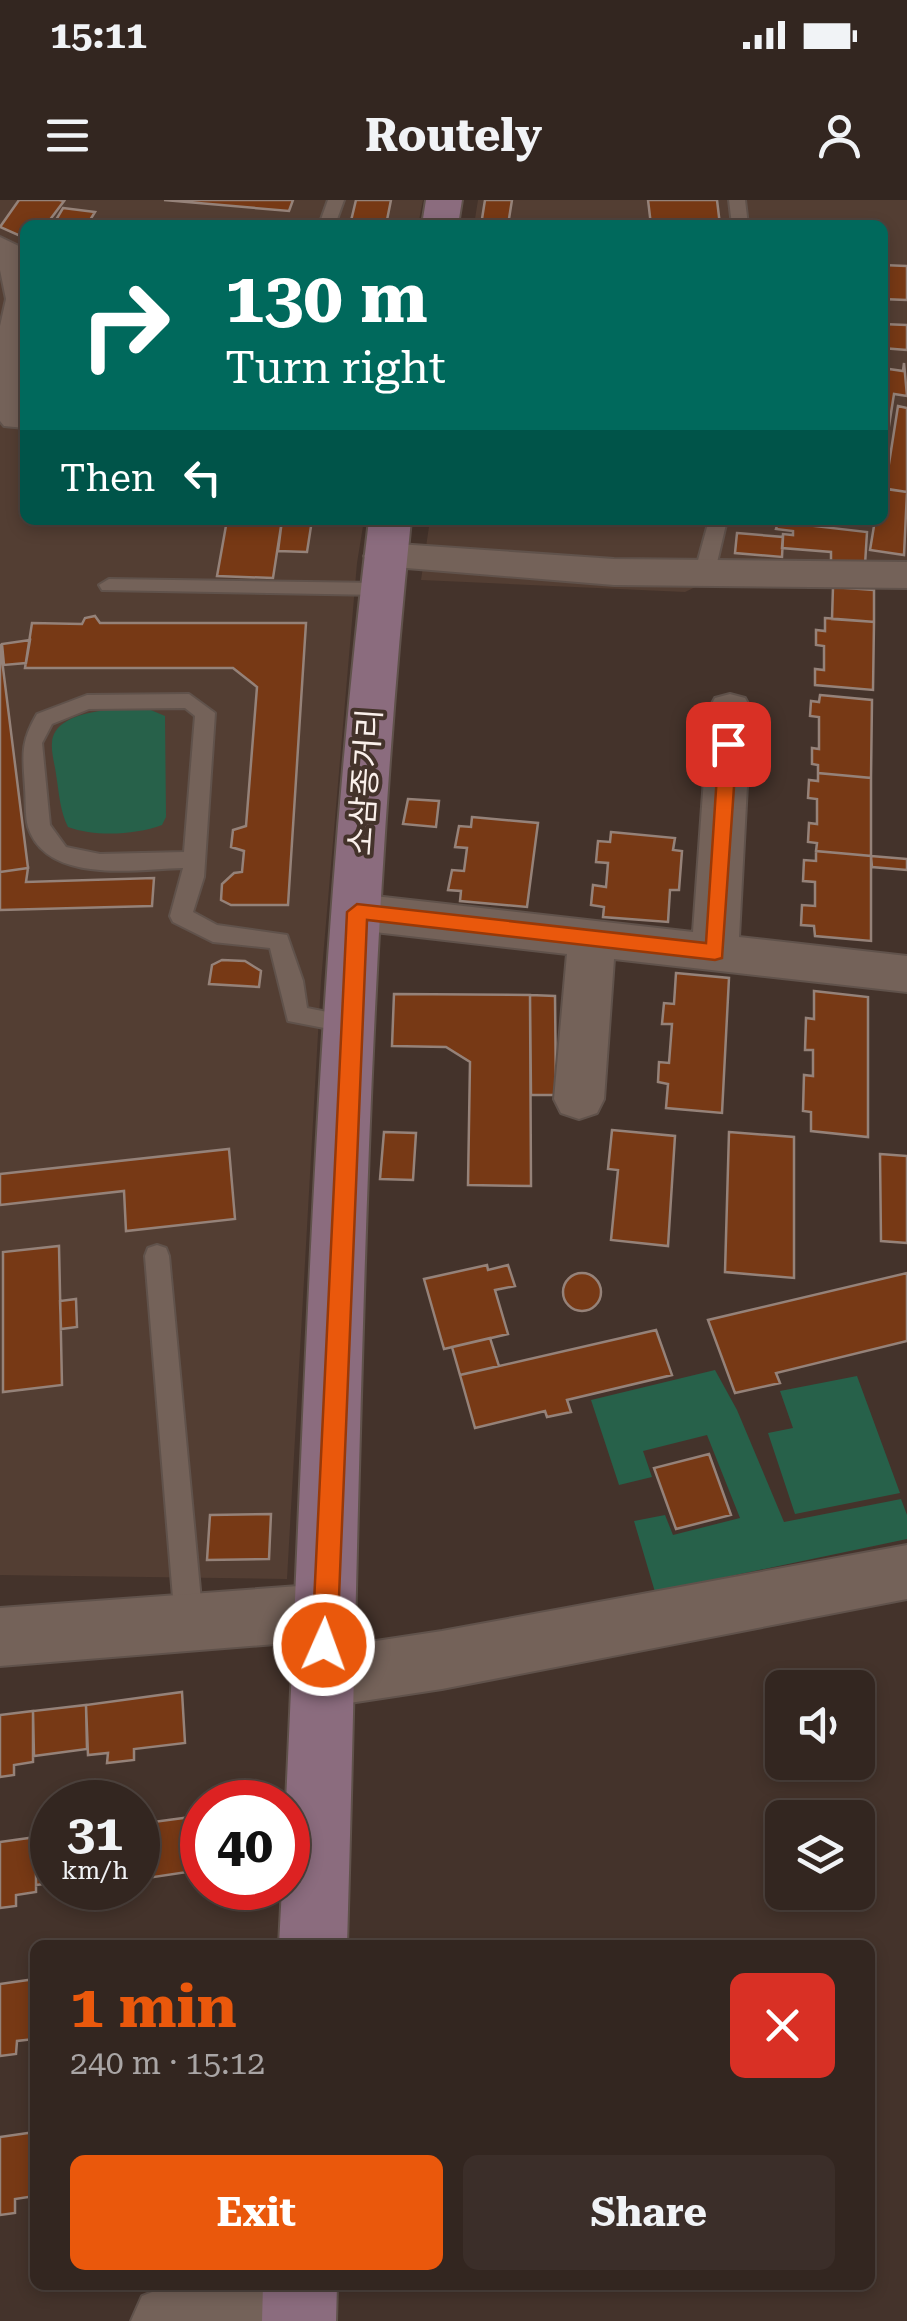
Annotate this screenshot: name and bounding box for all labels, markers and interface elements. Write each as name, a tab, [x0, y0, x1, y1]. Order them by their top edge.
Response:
text: 15:11	[50, 13, 147, 57]
icon: menu	[40, 108, 95, 163]
icon: person	[812, 108, 867, 163]
text: Routely	[365, 109, 542, 162]
text: 130 m	[225, 257, 428, 339]
icon: right	[60, 260, 190, 390]
text: Turn right	[225, 341, 446, 394]
icon: left	[175, 450, 230, 505]
text: Then	[60, 456, 155, 500]
pin	[686, 702, 771, 787]
street label: 소삼종거리	[341, 707, 389, 857]
icon: arrive	[701, 717, 756, 772]
position arrow	[272, 1593, 376, 1697]
map controls	[765, 1670, 875, 1910]
button: sound	[765, 1670, 875, 1780]
speed limit sign: 40	[180, 1780, 310, 1910]
button: layers	[765, 1800, 875, 1910]
text: 31	[67, 1804, 123, 1862]
text: km/h	[62, 1856, 128, 1885]
text: 1 min	[70, 1971, 237, 2042]
button: close	[730, 1973, 835, 2078]
text: 240 m · 15:12	[70, 2044, 265, 2082]
button: Exit	[70, 2155, 443, 2270]
button: Share	[463, 2155, 835, 2270]

